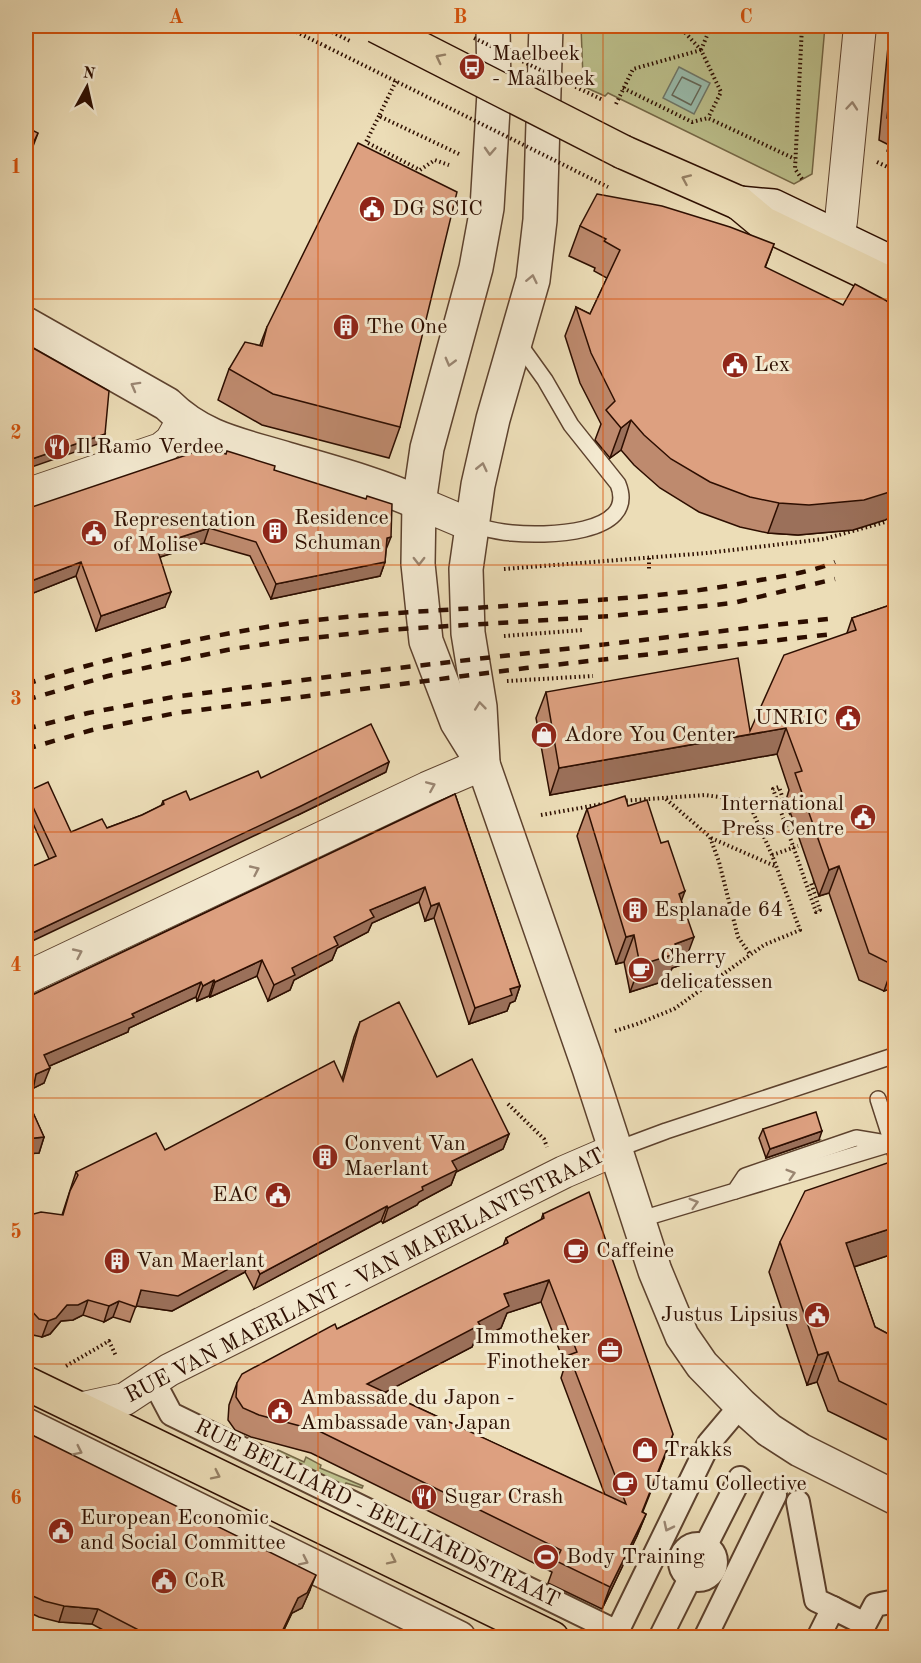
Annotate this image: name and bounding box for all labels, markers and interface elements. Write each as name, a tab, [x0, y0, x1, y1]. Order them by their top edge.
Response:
text: A	[168, 8, 184, 28]
text: B	[453, 8, 467, 28]
text: C	[739, 8, 753, 28]
place label: Maelbeek - Maalbeek	[492, 43, 595, 90]
bus stop icon: Maelbeek - Maalbeek	[457, 52, 487, 82]
one-way arrow	[435, 54, 446, 66]
north arrow	[57, 57, 117, 117]
text: N	[82, 65, 97, 83]
one-way arrow	[845, 102, 858, 111]
one-way arrow	[484, 147, 497, 156]
text: 1	[10, 158, 22, 178]
one-way arrow	[682, 174, 693, 186]
public building icon: DG SCIC	[357, 194, 387, 224]
place label: DG SCIC	[392, 198, 483, 220]
one-way arrow	[525, 274, 538, 284]
building icon: The One	[331, 312, 361, 342]
place label: The One	[366, 316, 447, 338]
public building icon: Lex	[720, 350, 750, 380]
place label: Lex	[754, 354, 790, 376]
one-way arrow	[445, 357, 457, 367]
one-way arrow	[131, 382, 142, 393]
text: 2	[10, 424, 22, 444]
restaurant icon: Il Ramo Verdee	[42, 432, 72, 462]
place label: Il Ramo Verdee	[76, 436, 224, 458]
one-way arrow	[475, 463, 488, 473]
place label: Residence Schuman	[294, 507, 389, 554]
place label: Representation of Molise	[113, 509, 256, 556]
building icon: Residence Schuman	[260, 516, 290, 546]
public building icon: Representation of Molise	[79, 518, 109, 548]
one-way arrow	[412, 557, 425, 566]
text: 3	[10, 690, 22, 710]
one-way arrow	[474, 701, 486, 710]
public building icon: UNRIC	[833, 703, 863, 733]
place label: UNRIC	[755, 707, 828, 729]
shop icon: Adore You Center	[529, 720, 559, 750]
place label: Adore You Center	[564, 724, 735, 746]
one-way arrow	[425, 781, 436, 793]
place label: International Press Centre	[721, 793, 844, 840]
public building icon: International Press Centre	[848, 802, 878, 832]
one-way arrow	[248, 865, 259, 877]
building icon: Esplanade 64	[620, 895, 650, 925]
place label: Esplanade 64	[654, 899, 783, 921]
place label: Cherry delicatessen	[660, 946, 773, 993]
one-way arrow	[72, 949, 83, 961]
cafe icon: Cherry delicatessen	[626, 955, 656, 985]
text: 4	[10, 956, 22, 976]
place label: Convent Van Maerlant	[344, 1133, 466, 1180]
building icon: Convent Van Maerlant	[310, 1142, 340, 1172]
street label: RUE VAN MAERLANT - VAN MAERLANTSTRAAT	[122, 1145, 608, 1407]
one-way arrow	[785, 1169, 796, 1181]
public building icon: EAC	[263, 1180, 293, 1210]
place label: EAC	[212, 1184, 258, 1206]
one-way arrow	[688, 1198, 699, 1210]
text: 5	[10, 1222, 22, 1243]
cafe icon: Caffeine	[561, 1236, 591, 1266]
place label: Caffeine	[596, 1240, 674, 1262]
building icon: Van Maerlant	[102, 1246, 132, 1276]
place label: Van Maerlant	[136, 1250, 265, 1272]
public building icon: Justus Lipsius	[802, 1300, 832, 1330]
place label: Justus Lipsius	[661, 1304, 798, 1326]
place label: Immotheker Finotheker	[475, 1326, 590, 1373]
office icon: Immotheker Finotheker	[595, 1335, 625, 1365]
place label: Ambassade du Japon - Ambassade van Japan	[300, 1387, 515, 1434]
public building icon: Ambassade du Japon - Ambassade van Japan	[265, 1396, 295, 1426]
street label: RUE BELLIARD - BELLIARDSTRAAT	[191, 1416, 563, 1612]
shop icon: Trakks	[630, 1435, 660, 1465]
place label: Trakks	[664, 1439, 732, 1461]
one-way arrow	[72, 1443, 83, 1455]
one-way arrow	[210, 1468, 221, 1479]
cafe icon: Utamu Collective	[610, 1469, 640, 1499]
place label: Utamu Collective	[644, 1473, 807, 1495]
restaurant icon: Sugar Crash	[409, 1482, 439, 1512]
place label: Sugar Crash	[444, 1486, 563, 1508]
text: 6	[10, 1489, 22, 1509]
place label: European Economic and Social Committee	[80, 1507, 286, 1554]
public building icon: European Economic and Social Committee	[46, 1516, 76, 1546]
one-way arrow	[664, 1520, 676, 1531]
sports icon: Body Training	[531, 1542, 561, 1572]
place label: Body Training	[566, 1546, 705, 1568]
one-way arrow	[385, 1552, 396, 1564]
one-way arrow	[297, 1554, 308, 1566]
public building icon: CoR	[149, 1566, 179, 1596]
place label: CoR	[184, 1570, 226, 1592]

